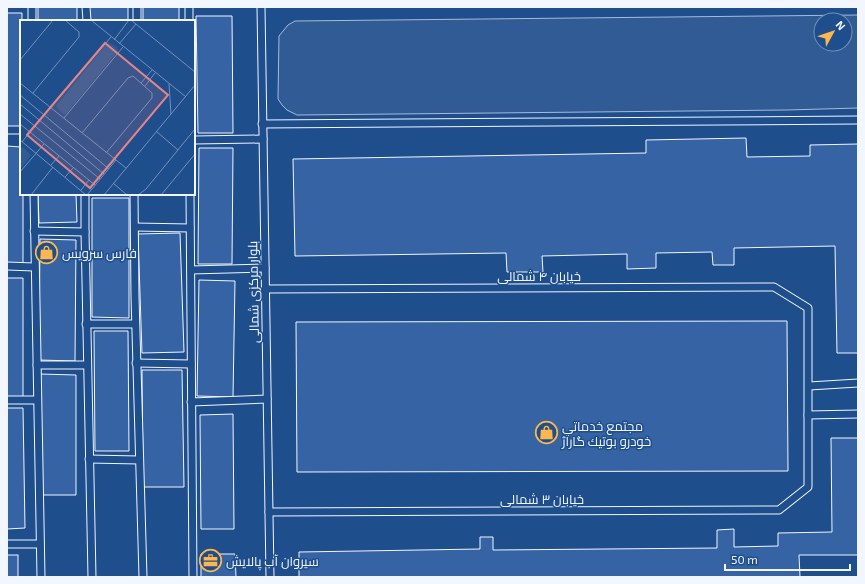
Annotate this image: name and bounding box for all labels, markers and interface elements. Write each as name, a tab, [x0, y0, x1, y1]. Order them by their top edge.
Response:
north arrow	[813, 12, 853, 52]
text: N	[834, 18, 849, 33]
inset map	[20, 20, 195, 195]
shop icon: فارس سرویس	[33, 240, 59, 266]
street label: بلوار مرکزی شمالی	[244, 241, 262, 343]
place label: فارس سرویس	[62, 245, 137, 261]
street label: خیابان ۴ شمالی	[497, 268, 581, 284]
place label: مجتمع خدماتي خودرو بوتيك گاراژ	[561, 418, 651, 449]
shop icon: مجتمع خدماتي خودرو بوتيك گاراژ	[534, 420, 560, 446]
street label: خیابان ۳ شمالی	[500, 491, 584, 507]
scale bar	[725, 546, 850, 572]
office icon: سیروان آب پالایش	[197, 548, 223, 574]
text: 50 m	[731, 552, 758, 566]
place label: سیروان آب پالایش	[226, 553, 319, 571]

